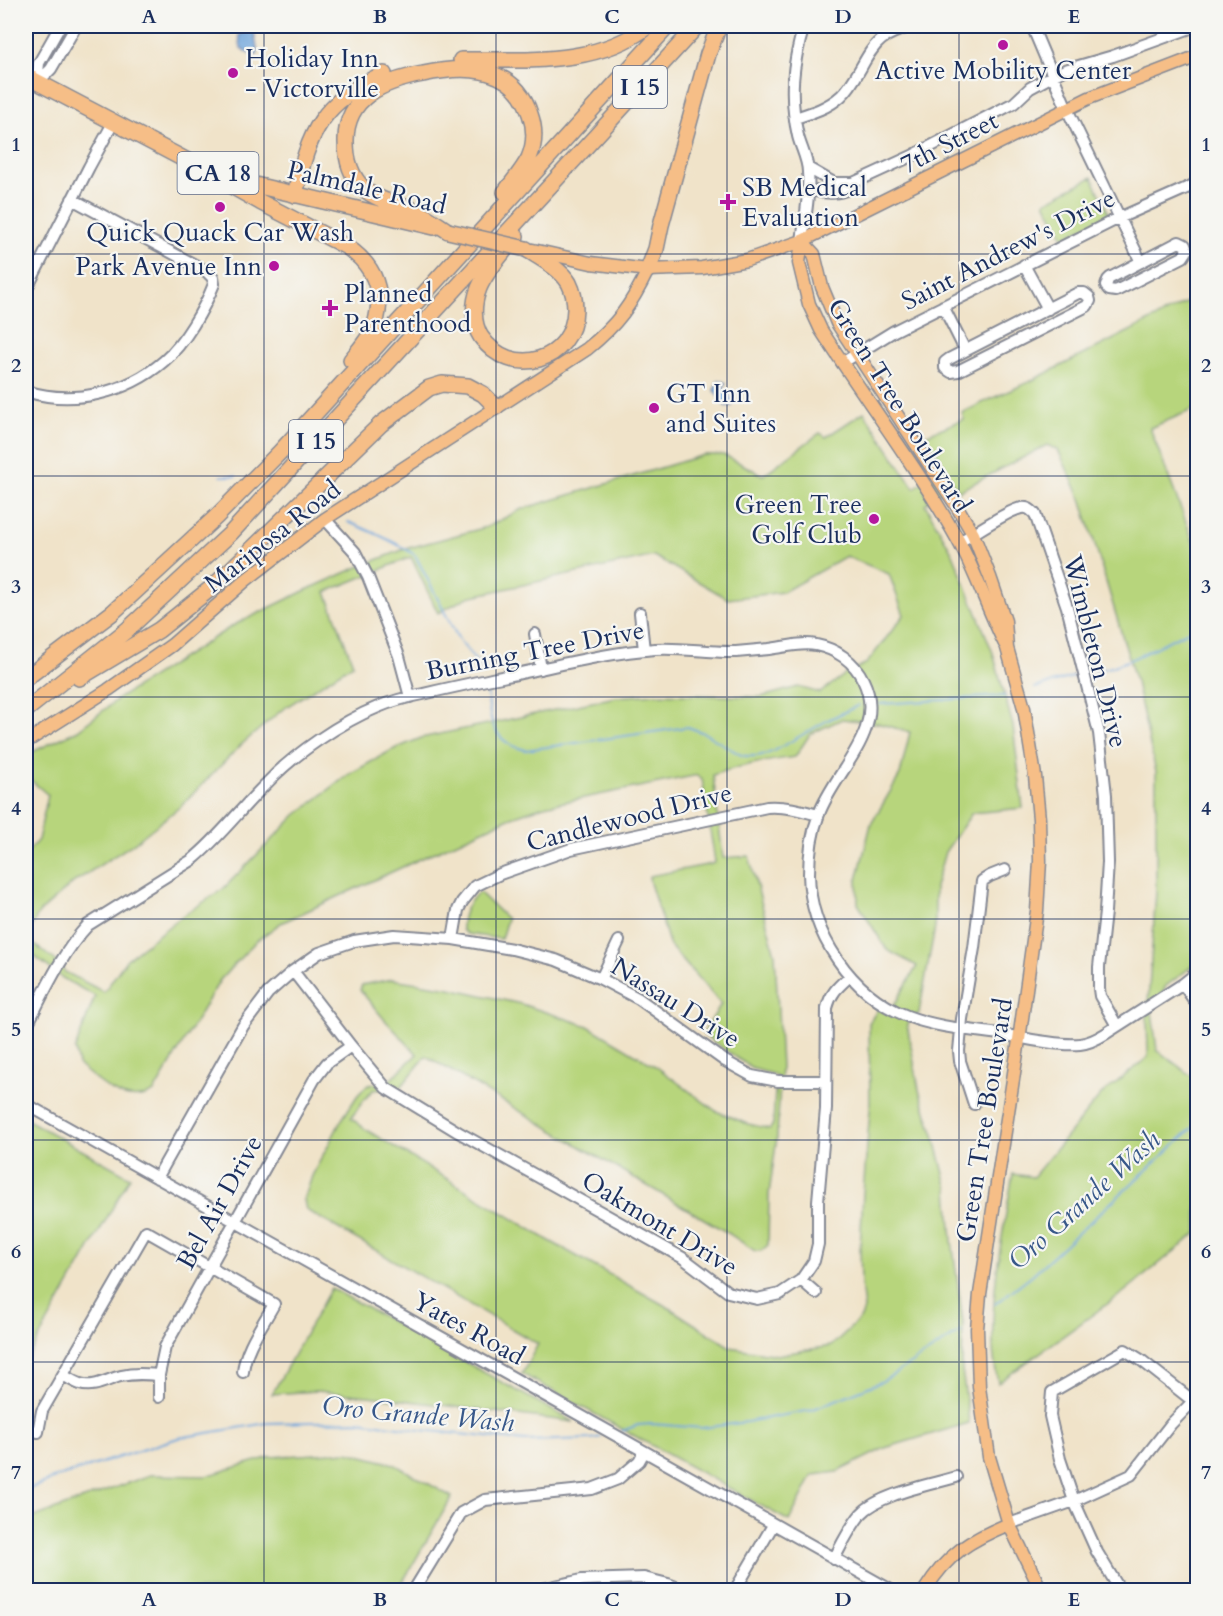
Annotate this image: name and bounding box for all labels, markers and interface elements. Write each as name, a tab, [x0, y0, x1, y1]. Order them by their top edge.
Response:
text: A	[141, 3, 157, 30]
text: B	[373, 3, 387, 30]
text: C	[604, 3, 620, 30]
text: D	[834, 3, 852, 30]
text: E	[1068, 3, 1080, 30]
marker: Active Mobility Center	[996, 38, 1010, 52]
place label: Holiday Inn - Victorville	[245, 41, 379, 106]
place label: Active Mobility Center	[875, 53, 1132, 88]
marker: Holiday Inn - Victorville	[226, 66, 240, 80]
road number: I 15	[613, 66, 667, 108]
street label: 7th Street	[894, 103, 1004, 182]
text: 1	[11, 131, 21, 158]
text: 1	[1201, 131, 1211, 158]
road number: CA 18	[178, 152, 258, 194]
street label: Palmdale Road	[284, 152, 450, 223]
place label: SB Medical Evaluation	[742, 170, 867, 235]
street label: Saint Andrew's Drive	[895, 180, 1121, 318]
marker: SB Medical Evaluation	[719, 193, 737, 211]
marker: Quick Quack Car Wash	[213, 200, 227, 214]
place label: Quick Quack Car Wash	[86, 215, 354, 250]
place label: Park Avenue Inn	[75, 249, 262, 284]
marker: Park Avenue Inn	[267, 259, 281, 273]
place label: Planned Parenthood	[344, 276, 471, 341]
street label: Green Tree Boulevard	[819, 291, 980, 519]
marker: Planned Parenthood	[321, 299, 339, 317]
text: 2	[11, 352, 21, 379]
text: 2	[1201, 352, 1211, 379]
place label: GT Inn and Suites	[666, 376, 776, 441]
marker: GT Inn and Suites	[647, 401, 661, 415]
road number: I 15	[289, 420, 343, 462]
street label: Mariposa Road	[197, 472, 348, 601]
place label: Green Tree Golf Club	[734, 487, 862, 552]
marker: Green Tree Golf Club	[867, 512, 881, 526]
street label: Wimbleton Drive	[1054, 550, 1136, 751]
text: 3	[11, 573, 21, 600]
text: 3	[1201, 573, 1211, 600]
street label: Burning Tree Drive	[423, 612, 647, 689]
street label: Candlewood Drive	[523, 775, 736, 860]
text: 4	[11, 795, 21, 822]
text: 4	[1201, 795, 1211, 822]
street label: Nassau Drive	[604, 949, 747, 1056]
street label: Green Tree Boulevard	[948, 995, 1021, 1245]
text: 5	[11, 1016, 21, 1043]
text: 5	[1201, 1016, 1211, 1043]
water label: Oro Grande Wash	[1000, 1122, 1168, 1279]
street label: Bel Air Drive	[168, 1129, 271, 1276]
street label: Oakmont Drive	[575, 1163, 744, 1284]
text: 6	[11, 1238, 21, 1265]
text: 6	[1201, 1238, 1211, 1265]
street label: Yates Road	[406, 1283, 531, 1374]
water label: Oro Grande Wash	[320, 1388, 516, 1441]
text: 7	[11, 1459, 21, 1486]
text: 7	[1201, 1459, 1211, 1486]
text: A	[141, 1586, 157, 1613]
text: B	[373, 1586, 387, 1613]
text: C	[604, 1586, 620, 1613]
text: D	[834, 1586, 852, 1613]
text: E	[1068, 1586, 1080, 1613]

